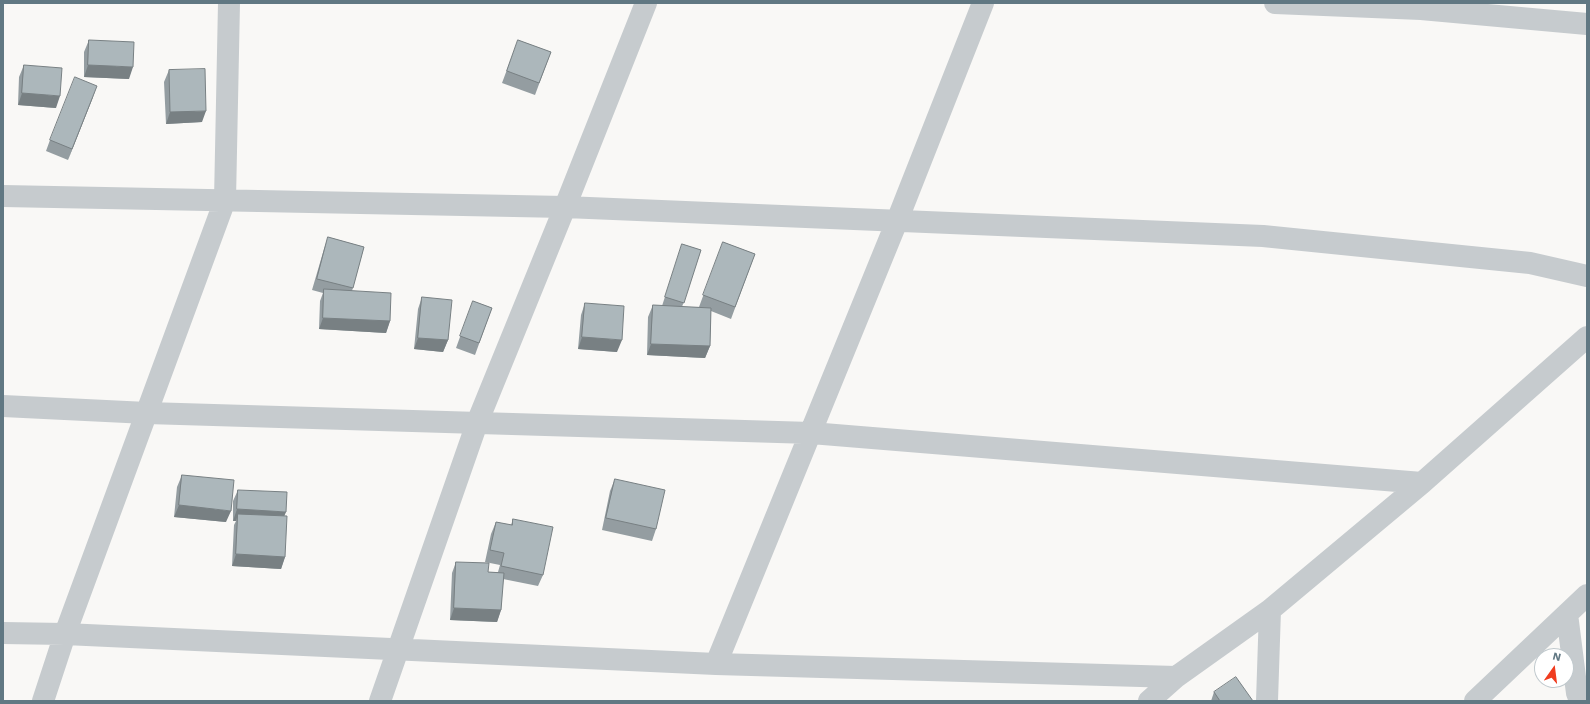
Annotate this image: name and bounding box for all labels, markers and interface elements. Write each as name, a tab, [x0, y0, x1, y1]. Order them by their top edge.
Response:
north arrow	[1534, 648, 1574, 688]
text: N	[1551, 650, 1562, 664]

